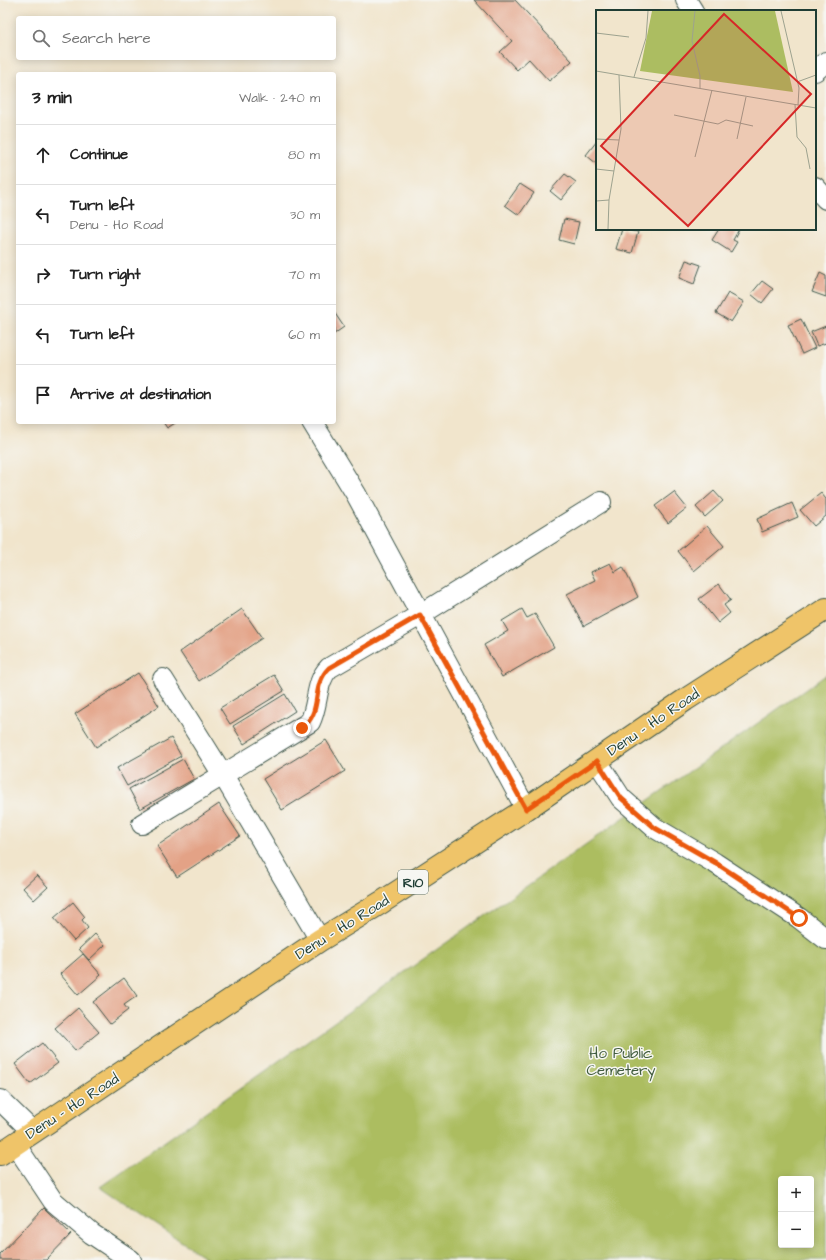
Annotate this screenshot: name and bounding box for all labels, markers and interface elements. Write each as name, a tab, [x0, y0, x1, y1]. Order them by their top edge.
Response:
inset map	[596, 10, 816, 230]
search box	[16, 16, 336, 60]
icon: search	[30, 27, 52, 49]
text: Search here	[62, 28, 151, 49]
text: 3 min	[32, 86, 72, 110]
text: Walk · 240 m	[239, 89, 320, 107]
icon: ahead	[32, 144, 54, 166]
text: Continue	[70, 144, 128, 165]
text: 80 m	[288, 146, 320, 164]
text: Turn left	[70, 195, 134, 216]
icon: left	[32, 204, 54, 226]
text: 30 m	[290, 206, 320, 224]
text: Denu - Ho Road	[70, 216, 163, 234]
icon: right	[32, 264, 54, 286]
text: Turn right	[70, 264, 141, 285]
text: 70 m	[288, 266, 320, 284]
icon: left	[32, 324, 54, 346]
text: Turn left	[70, 324, 134, 345]
text: 60 m	[288, 326, 320, 344]
icon: arrive	[32, 384, 54, 406]
text: Arrive at destination	[70, 384, 211, 405]
street label: Denu - Ho Road	[603, 683, 704, 761]
route end	[293, 719, 311, 737]
road number: R10	[398, 870, 428, 894]
street label: Denu - Ho Road	[291, 890, 394, 965]
route start	[790, 909, 808, 927]
park label: Ho Public Cemetery	[586, 1043, 656, 1082]
street label: Denu - Ho Road	[21, 1068, 123, 1145]
map controls	[778, 1176, 814, 1248]
button: +	[778, 1176, 814, 1212]
button: −	[778, 1212, 814, 1248]

